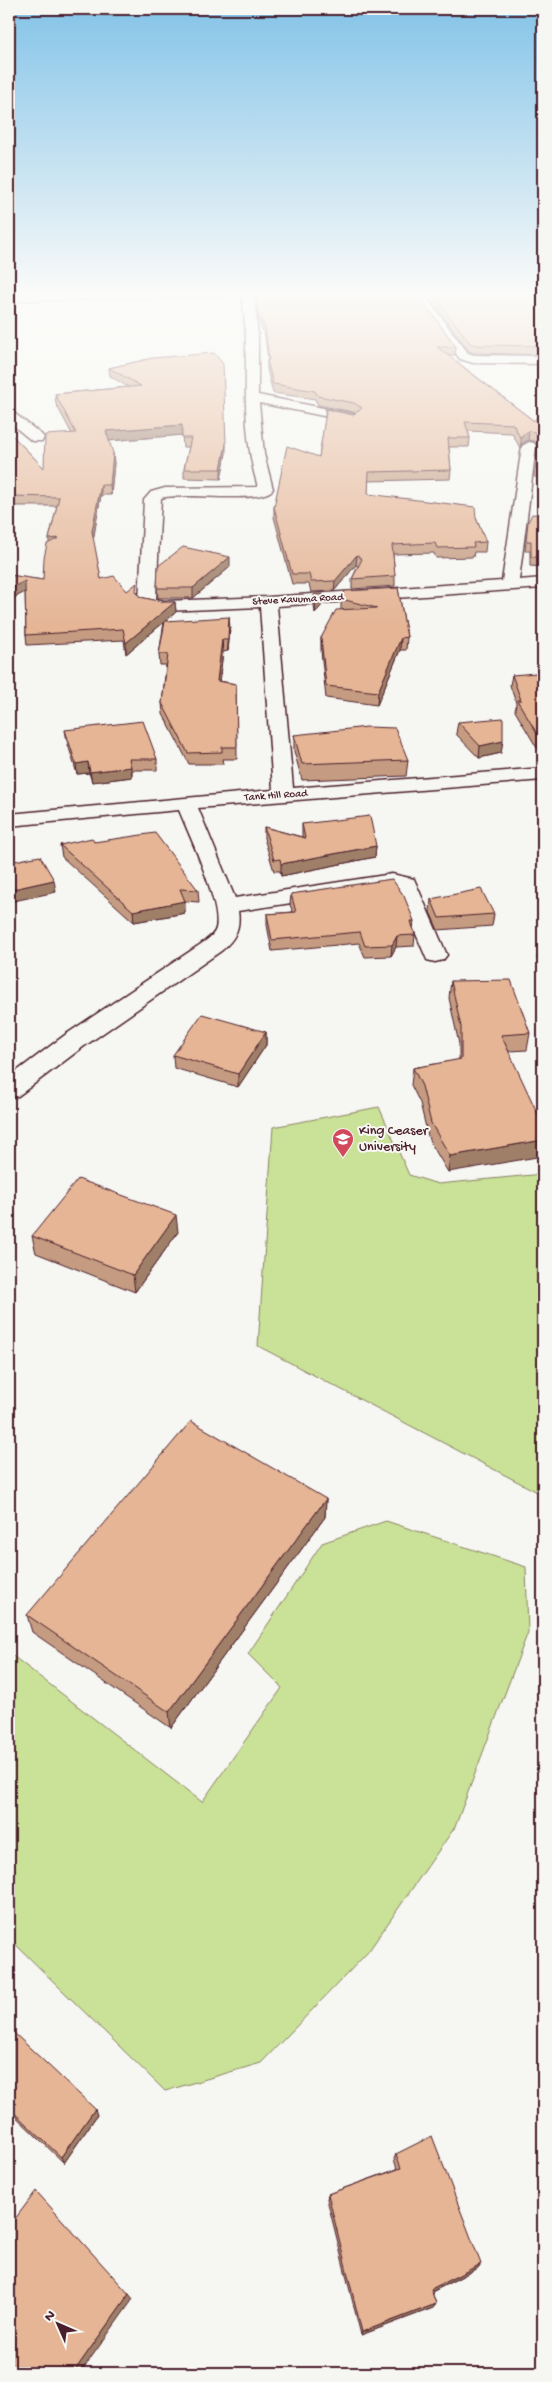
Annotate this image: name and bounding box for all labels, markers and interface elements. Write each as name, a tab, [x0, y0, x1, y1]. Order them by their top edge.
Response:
street label: Steve Kavuma Road	[252, 592, 345, 608]
street label: Tank Hill Road	[243, 788, 309, 804]
place label: King Ceaser University	[359, 1123, 429, 1156]
school or university icon: King Ceaser University	[331, 1127, 355, 1158]
north arrow	[32, 2300, 82, 2350]
text: N	[41, 2307, 60, 2326]

